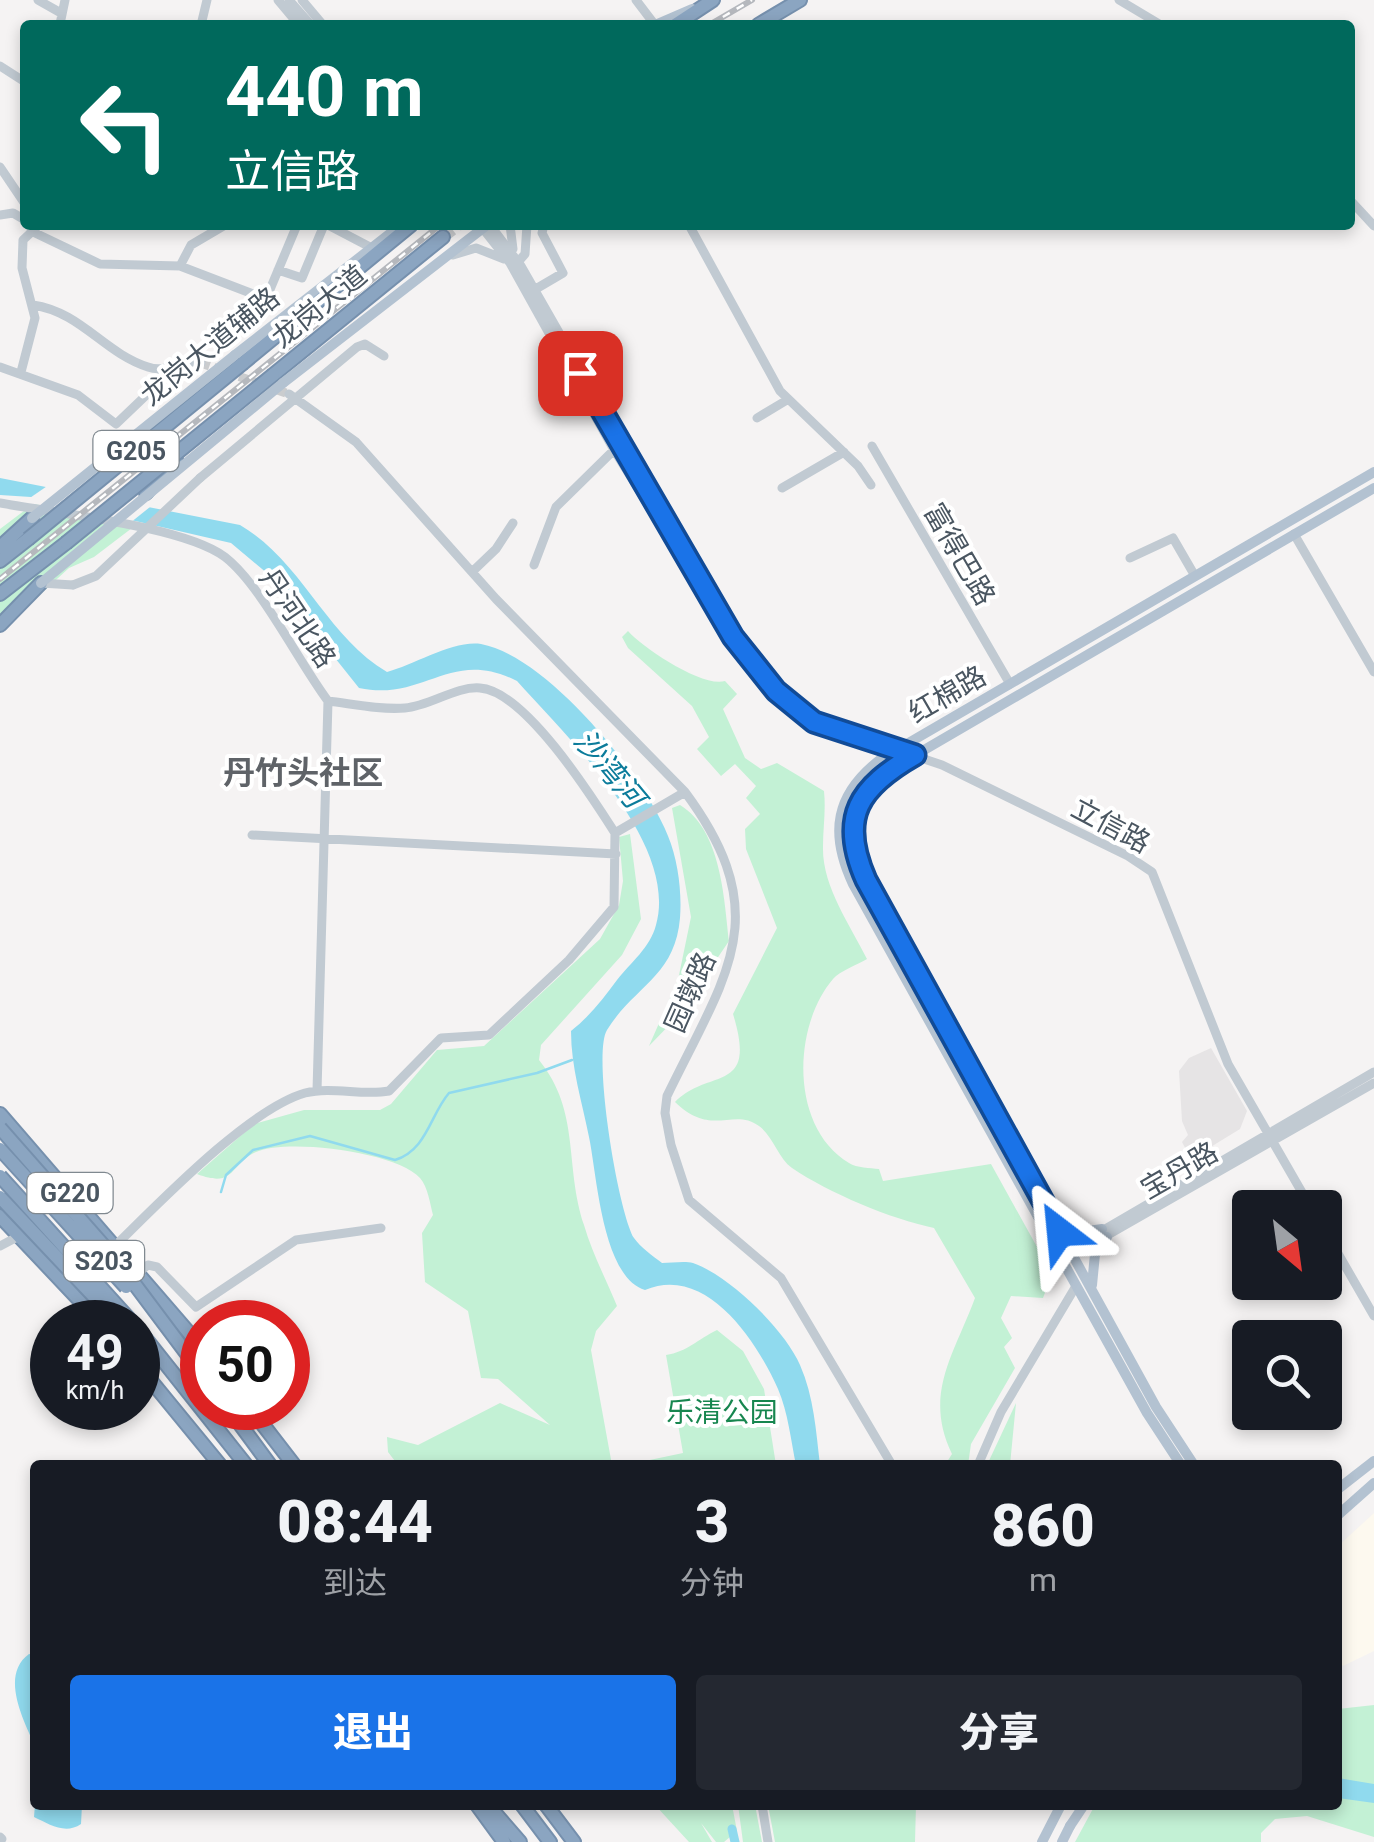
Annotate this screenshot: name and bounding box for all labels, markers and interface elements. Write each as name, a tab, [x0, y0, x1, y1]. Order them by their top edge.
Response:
text: 440 m	[225, 51, 424, 133]
icon: left	[60, 60, 190, 190]
text: 立信路	[225, 145, 360, 198]
street label: 龙岗大道	[265, 258, 373, 354]
street label: 龙岗大道辅路	[135, 281, 286, 412]
pin	[538, 331, 623, 416]
icon: arrive	[553, 346, 608, 401]
road number: G205	[94, 431, 178, 471]
street label: 富得巴路	[917, 497, 1002, 611]
street label: 丹河北路	[253, 563, 343, 674]
street label: 红棉路	[903, 659, 992, 730]
water label: 沙湾河	[567, 723, 655, 818]
district label: 丹竹头社区	[223, 754, 383, 792]
street label: 立信路	[1066, 791, 1156, 860]
street label: 园墩路	[658, 947, 723, 1037]
street label: 宝丹路	[1135, 1135, 1224, 1206]
road number: G220	[28, 1173, 112, 1213]
position arrow	[1008, 1180, 1112, 1284]
north arrow	[1232, 1190, 1342, 1300]
map controls	[1232, 1190, 1342, 1430]
road number: S203	[64, 1241, 144, 1281]
speed limit sign: 50	[180, 1300, 310, 1430]
button: search	[1232, 1320, 1342, 1430]
text: 49	[66, 1324, 124, 1382]
text: km/h	[66, 1376, 124, 1405]
park label: 乐清公园	[666, 1396, 778, 1429]
text: 08:44	[277, 1486, 433, 1557]
text: 3	[695, 1486, 729, 1557]
text: 860	[991, 1490, 1095, 1561]
text: m	[1029, 1561, 1057, 1599]
text: 到达	[323, 1564, 387, 1602]
text: 分钟	[680, 1564, 744, 1602]
button: 退出	[70, 1675, 676, 1790]
button: 分享	[696, 1675, 1302, 1790]

